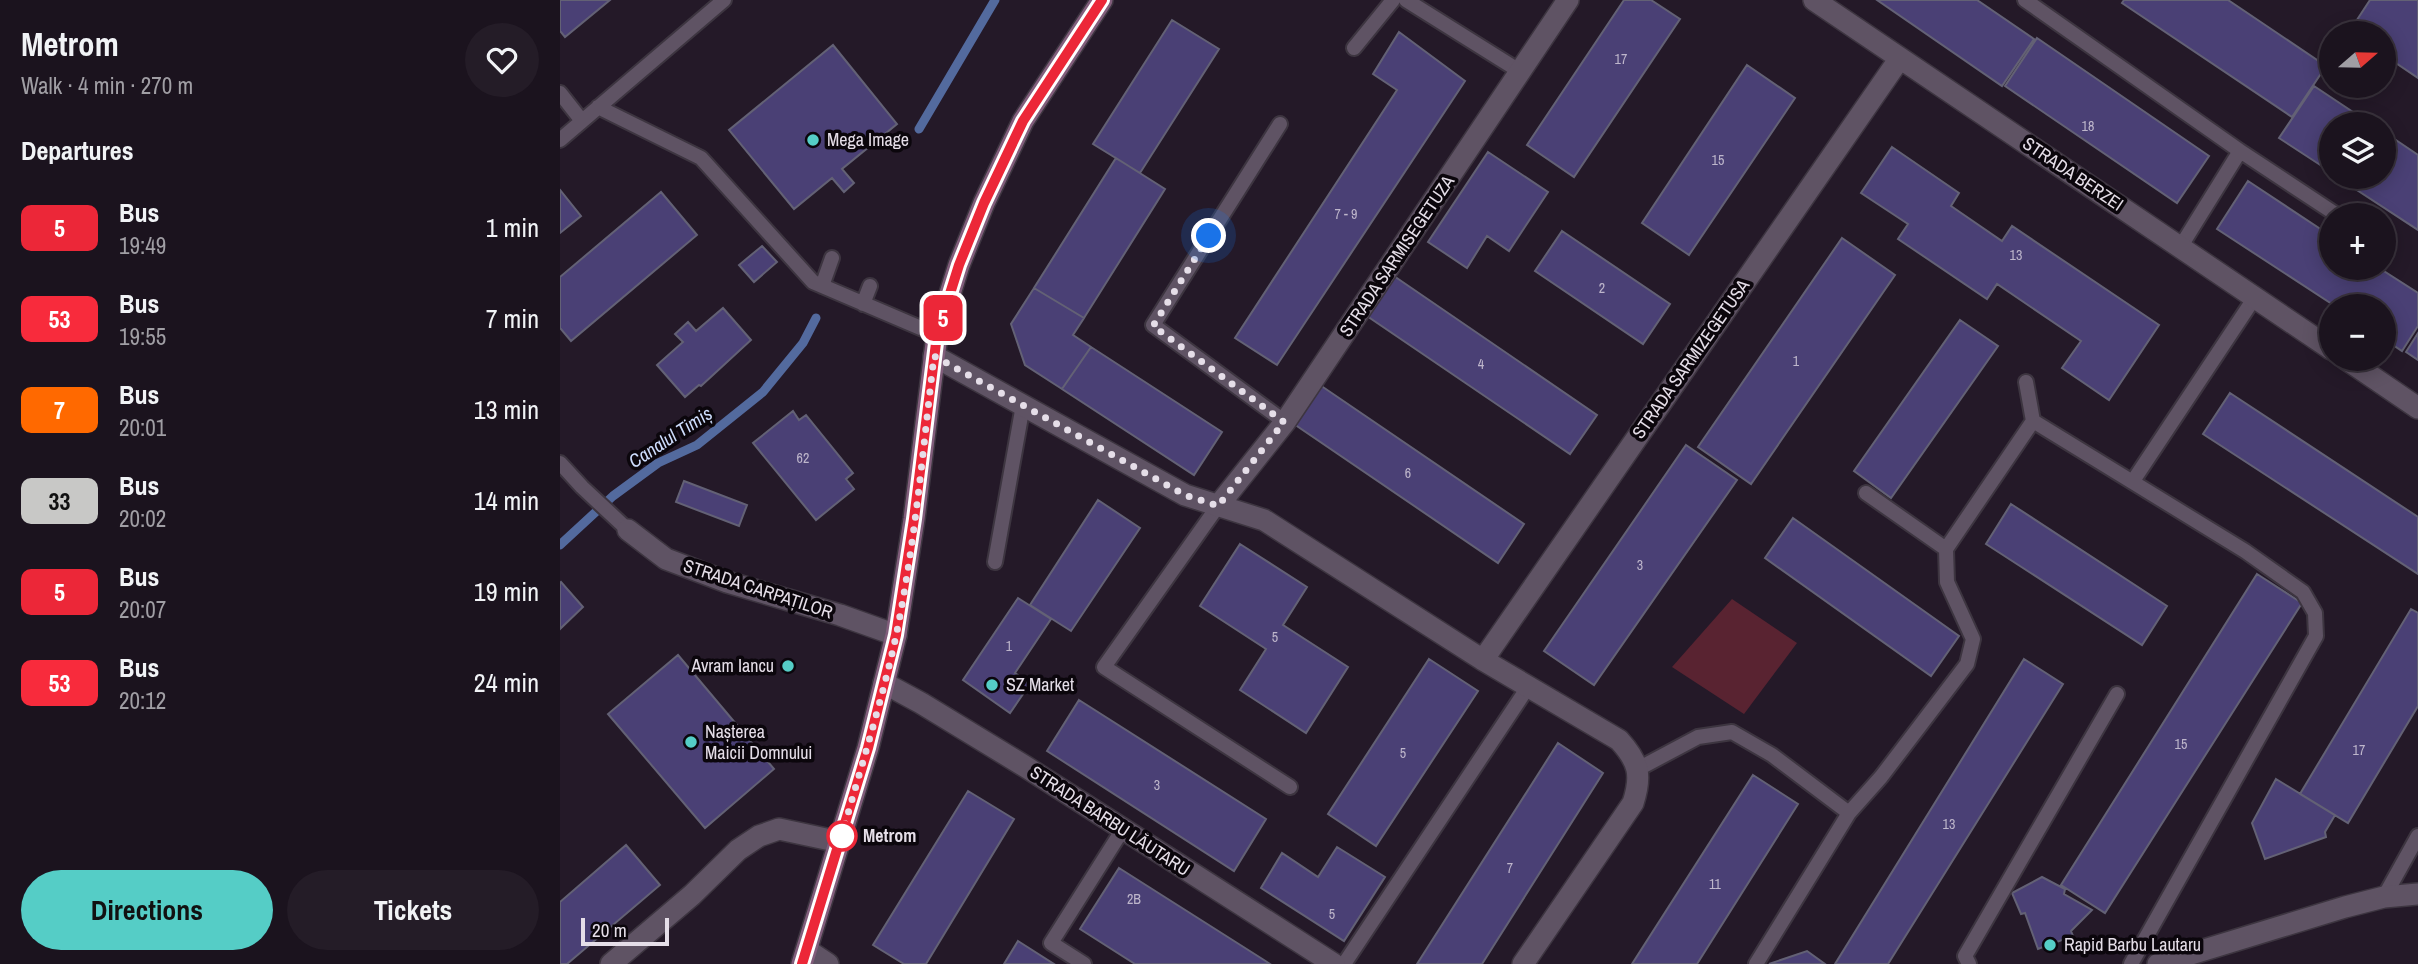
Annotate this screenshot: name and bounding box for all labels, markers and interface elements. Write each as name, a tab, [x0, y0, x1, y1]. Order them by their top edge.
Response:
north arrow	[2319, 21, 2396, 98]
map controls	[2319, 21, 2396, 371]
text: Metrom	[21, 22, 119, 66]
button: heart	[465, 23, 539, 97]
house number: 17	[1615, 50, 1627, 68]
text: Walk · 4 min · 270 m	[21, 70, 193, 101]
button: layers	[2319, 112, 2396, 189]
house number: 18	[2082, 117, 2094, 135]
place label: Mega Image	[827, 127, 909, 152]
street label: STRADA BERZEI	[2018, 131, 2129, 217]
marker: Mega Image	[805, 132, 821, 148]
text: Departures	[21, 133, 134, 168]
house number: 15	[1712, 151, 1724, 169]
street label: STRADA SARMISEGETUZA	[1333, 170, 1460, 341]
text: Bus	[119, 195, 159, 230]
button: +	[2319, 203, 2396, 280]
house number: 7 - 9	[1335, 205, 1357, 223]
text: 1 min	[486, 210, 539, 245]
text: 5	[54, 212, 65, 244]
your location	[1191, 218, 1226, 253]
text: 19:49	[119, 230, 166, 261]
house number: 13	[2010, 246, 2022, 264]
street label: STRADA SARMIZEGETUSA	[1626, 274, 1755, 443]
house number: 2	[1599, 279, 1605, 297]
text: Bus	[119, 286, 159, 321]
button: −	[2319, 294, 2396, 371]
line badge: 5	[920, 295, 966, 341]
text: 7 min	[486, 301, 539, 336]
text: 5	[938, 302, 948, 334]
text: 53	[49, 303, 70, 335]
text: 19:55	[119, 321, 166, 352]
house number: 1	[1793, 352, 1800, 370]
house number: 4	[1478, 355, 1485, 373]
text: Bus	[119, 377, 159, 412]
text: 13 min	[474, 392, 539, 427]
text: 7	[54, 394, 65, 426]
water label: Canalul Timiș	[623, 400, 717, 474]
text: 20:01	[119, 412, 166, 443]
house number: 62	[797, 449, 809, 467]
house number: 6	[1405, 464, 1411, 482]
text: Bus	[119, 468, 159, 503]
text: 14 min	[474, 483, 539, 518]
text: 33	[49, 485, 70, 517]
text: 20:02	[119, 503, 166, 534]
street label: STRADA CARPAȚILOR	[680, 553, 836, 625]
house number: 3	[1637, 556, 1643, 574]
text: Bus	[119, 559, 159, 594]
text: 19 min	[474, 574, 539, 609]
text: 5	[54, 576, 65, 608]
text: 20:07	[119, 594, 166, 625]
house number: 5	[1272, 628, 1278, 646]
house number: 1	[1006, 637, 1013, 655]
text: Bus	[119, 650, 159, 685]
place label: Avram Iancu	[690, 653, 774, 678]
marker: Avram Iancu	[780, 658, 796, 674]
text: 24 min	[474, 665, 539, 700]
text: 53	[49, 667, 70, 699]
place label: SZ Market	[1006, 672, 1074, 697]
marker: SZ Market	[984, 677, 1000, 693]
text: 20:12	[119, 685, 166, 716]
place label: Nașterea Maicii Domnului	[705, 719, 812, 765]
marker: Nașterea Maicii Domnului	[683, 734, 699, 750]
house number: 15	[2175, 735, 2187, 753]
house number: 17	[2353, 741, 2365, 759]
house number: 5	[1400, 744, 1406, 762]
street label: STRADA BARBU LĂUTARU	[1026, 759, 1195, 882]
house number: 3	[1154, 776, 1160, 794]
house number: 13	[1943, 815, 1955, 833]
marker: Metrom	[827, 821, 857, 851]
place label: Metrom	[863, 823, 916, 848]
house number: 7	[1507, 859, 1513, 877]
button: Directions	[21, 870, 273, 950]
button: Tickets	[287, 870, 539, 950]
house number: 11	[1709, 875, 1722, 893]
house number: 2B	[1127, 890, 1141, 908]
house number: 5	[1329, 905, 1335, 923]
scale bar	[581, 915, 668, 947]
text: 20 m	[592, 917, 627, 943]
place label: Rapid Barbu Lautaru	[2064, 932, 2201, 957]
marker: Rapid Barbu Lautaru	[2042, 937, 2058, 953]

